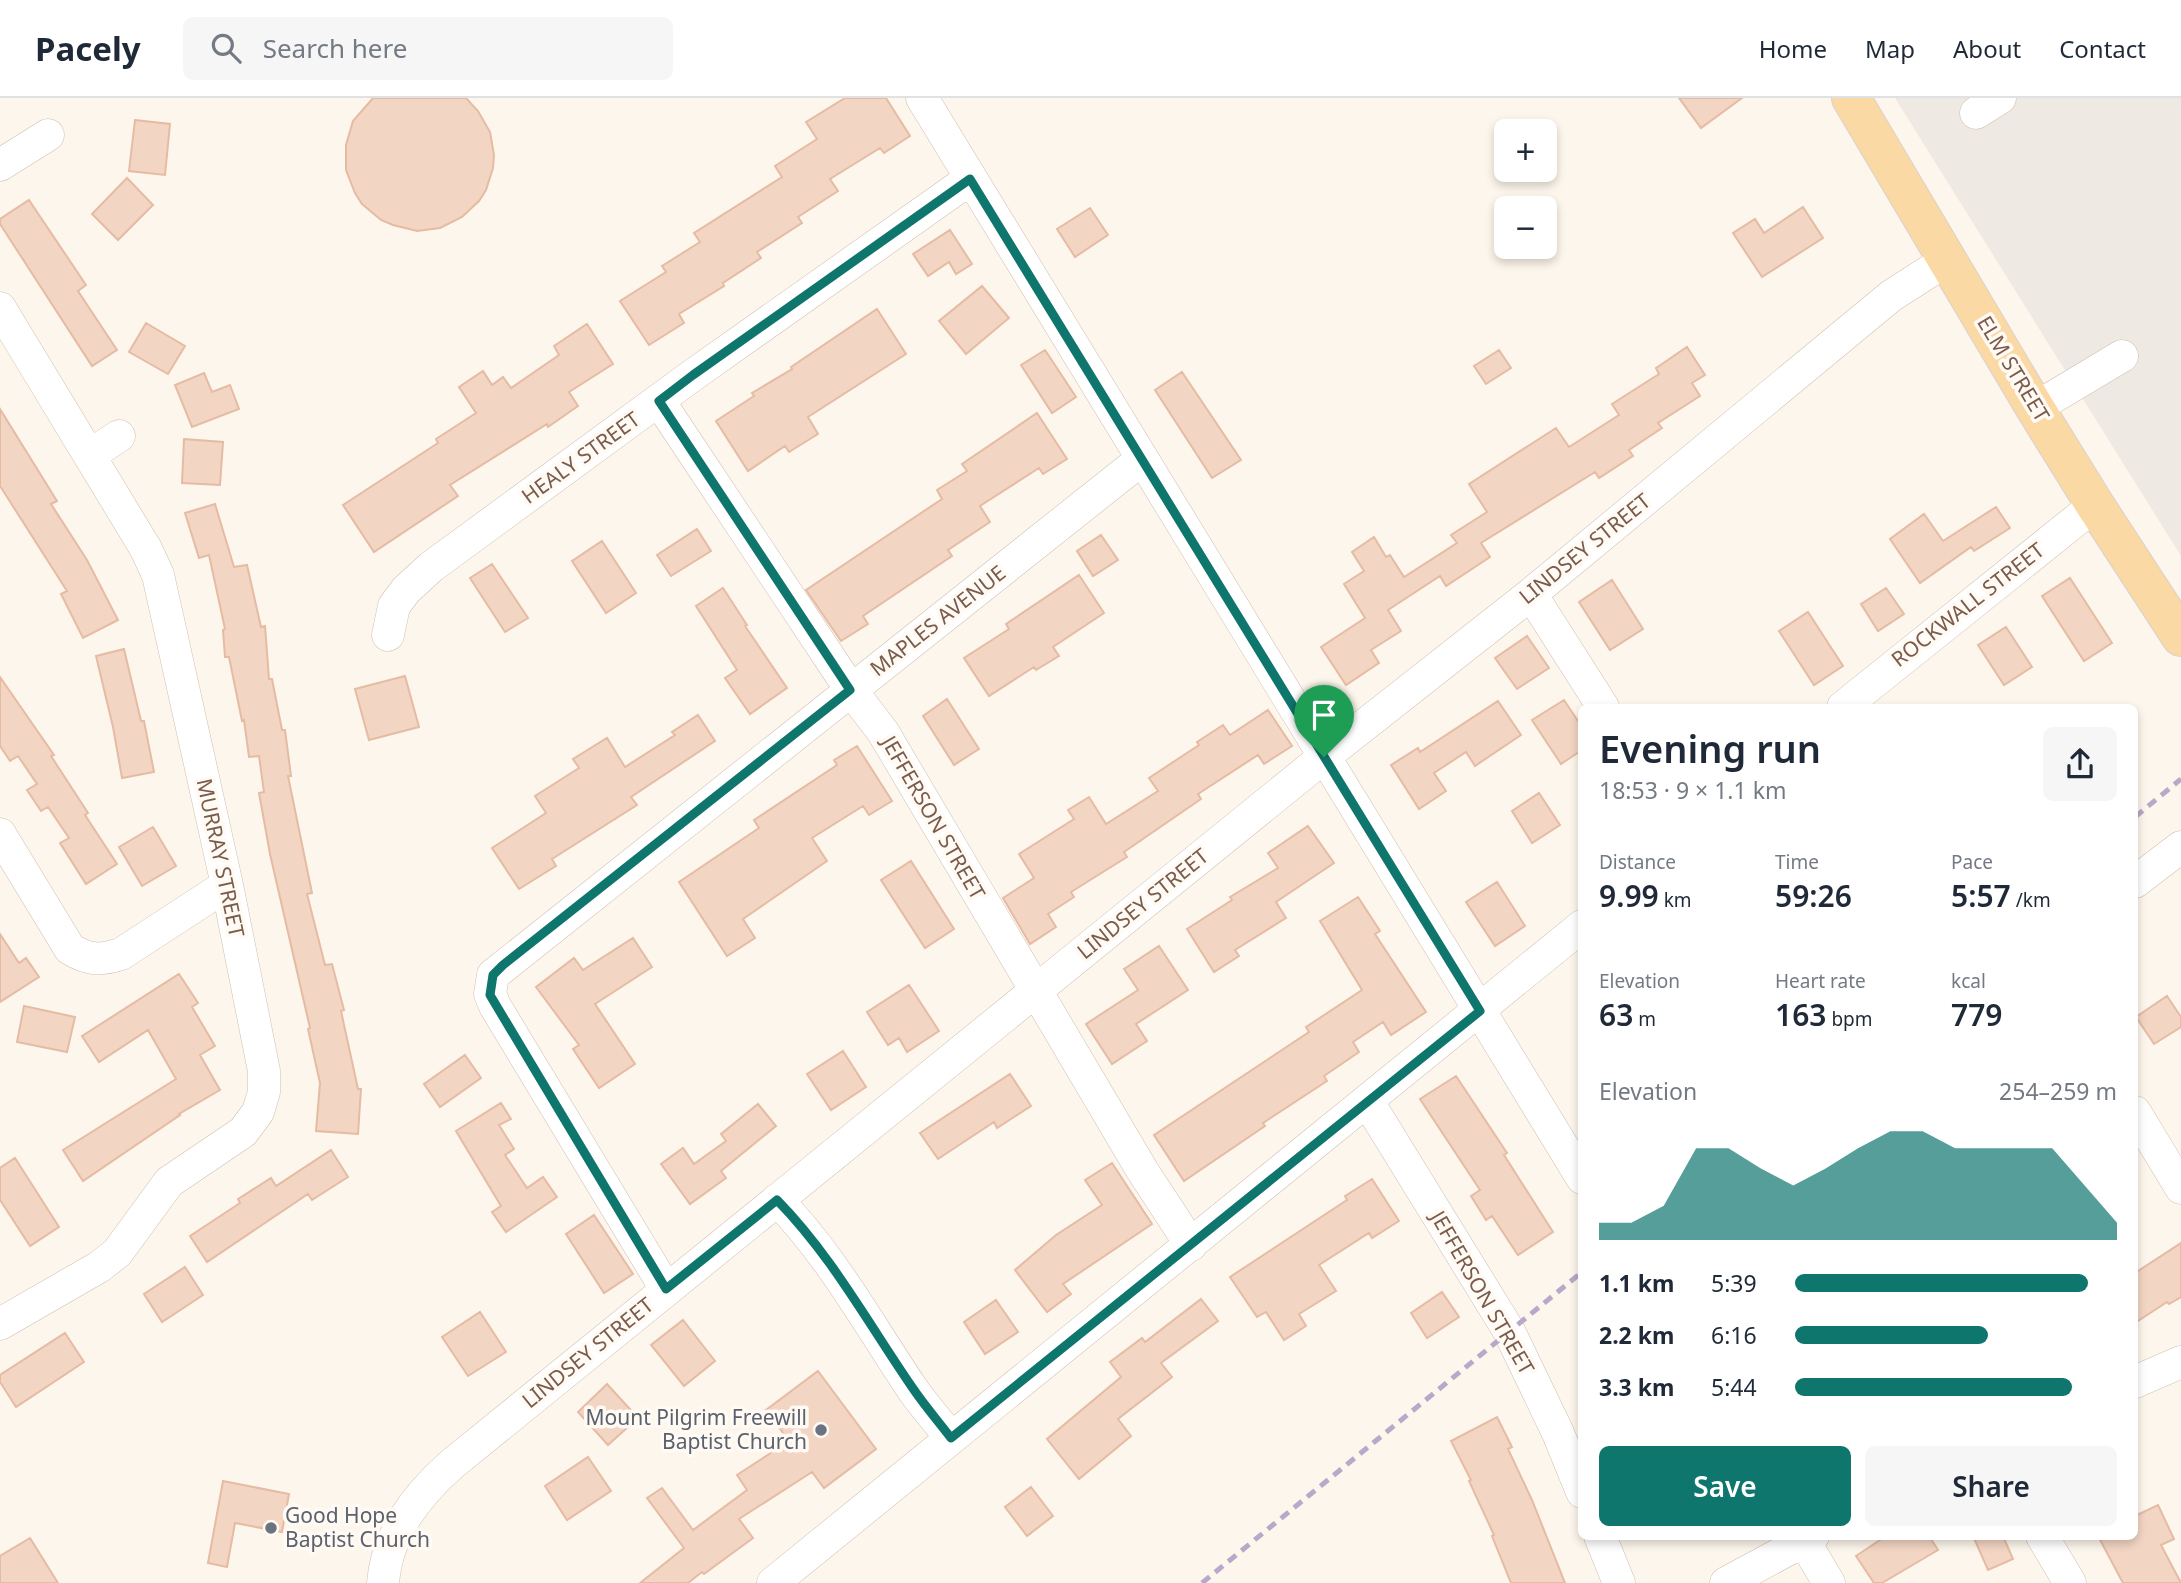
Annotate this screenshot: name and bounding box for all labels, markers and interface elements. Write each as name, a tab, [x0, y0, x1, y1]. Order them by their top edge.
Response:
search box	[183, 17, 673, 80]
text: Pacely	[35, 26, 141, 71]
icon: search	[207, 29, 245, 67]
text: Search here	[263, 30, 407, 66]
text: Home	[1759, 32, 1827, 65]
text: Map	[1865, 32, 1915, 65]
text: About	[1953, 32, 2021, 65]
text: Contact	[2059, 32, 2146, 65]
map controls	[1494, 119, 1557, 259]
button: +	[1494, 119, 1557, 182]
button: −	[1494, 196, 1557, 259]
street label: ELM STREET	[1971, 310, 2057, 427]
street label: HEALY STREET	[516, 405, 645, 510]
street label: LINDSEY STREET	[1513, 486, 1656, 610]
street label: ROCKWALL STREET	[1885, 536, 2050, 673]
street label: MAPLES AVENUE	[864, 558, 1011, 682]
pin	[1294, 685, 1354, 757]
icon: arrive	[1305, 696, 1343, 734]
text: Evening run	[1599, 722, 1821, 774]
button: share	[2043, 727, 2117, 801]
street label: JEFFERSON STREET	[875, 729, 992, 905]
text: 18:53 · 9 × 1.1 km	[1599, 774, 1786, 806]
street label: MURRAY STREET	[191, 776, 252, 940]
street label: LINDSEY STREET	[1071, 841, 1214, 965]
text: Distance	[1599, 849, 1676, 875]
text: Time	[1775, 849, 1819, 875]
text: Pace	[1951, 849, 1993, 875]
text: 9.99	[1599, 875, 1659, 916]
text: 59:26	[1775, 875, 1852, 916]
text: 5:57	[1951, 875, 2011, 916]
text: km	[1659, 887, 1692, 913]
text: /km	[2011, 887, 2051, 913]
text: Elevation	[1599, 968, 1680, 994]
text: Heart rate	[1775, 968, 1866, 994]
text: kcal	[1951, 968, 1986, 994]
text: 63	[1599, 994, 1633, 1035]
text: 163	[1775, 994, 1826, 1035]
text: 779	[1951, 994, 2002, 1035]
text: m	[1633, 1006, 1656, 1032]
text: bpm	[1826, 1006, 1873, 1032]
text: Elevation	[1599, 1075, 1697, 1107]
text: 254–259 m	[1999, 1075, 2117, 1107]
street label: JEFFERSON STREET	[1424, 1204, 1541, 1380]
text: 1.1 km	[1599, 1267, 1674, 1299]
text: 5:39	[1711, 1267, 1757, 1299]
street label: LINDSEY STREET	[516, 1290, 659, 1414]
text: 2.2 km	[1599, 1319, 1674, 1351]
text: 6:16	[1711, 1319, 1757, 1351]
text: 3.3 km	[1599, 1371, 1674, 1403]
text: 5:44	[1711, 1371, 1757, 1403]
place label: Mount Pilgrim Freewill Baptist Church	[585, 1403, 807, 1455]
marker: Mount Pilgrim Freewill Baptist Church	[813, 1422, 829, 1438]
button: Save	[1599, 1446, 1851, 1526]
button: Share	[1865, 1446, 2117, 1526]
place label: Good Hope Baptist Church	[285, 1501, 430, 1553]
marker: Good Hope Baptist Church	[263, 1520, 279, 1536]

